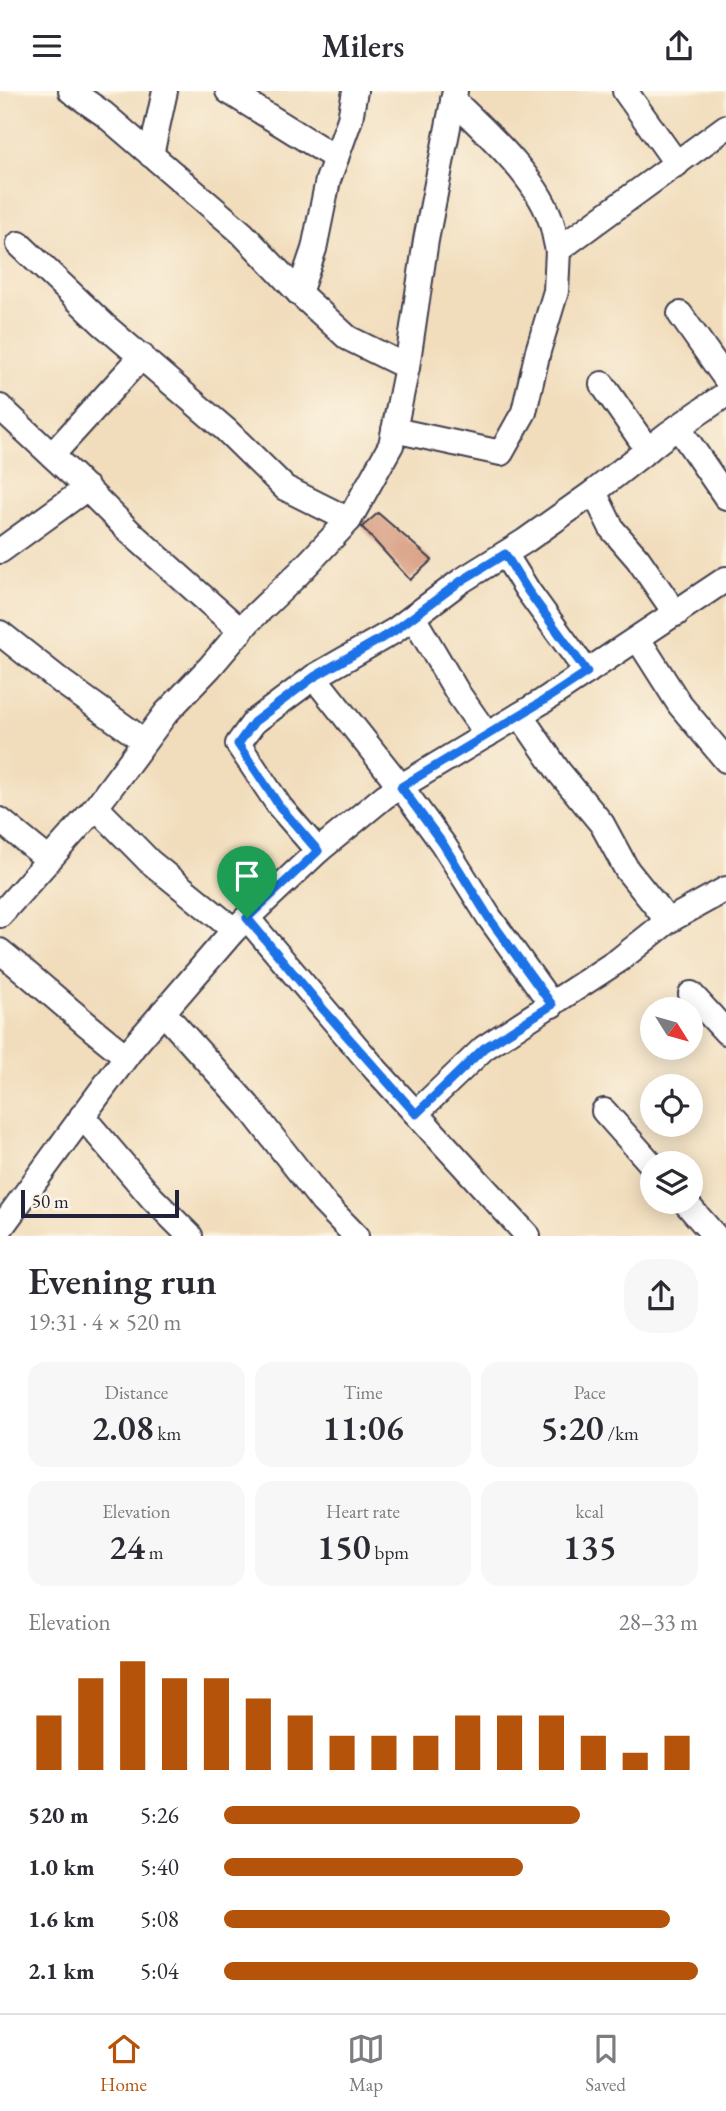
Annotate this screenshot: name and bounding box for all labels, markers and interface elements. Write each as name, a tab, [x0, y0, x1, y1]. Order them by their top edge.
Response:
text: Milers	[321, 25, 405, 67]
icon: menu	[28, 27, 66, 65]
icon: share	[660, 27, 698, 65]
pin	[217, 846, 277, 918]
icon: arrive	[228, 857, 266, 895]
north arrow	[640, 997, 704, 1061]
map controls	[640, 997, 703, 1214]
button: locate	[640, 1074, 703, 1137]
button: layers	[640, 1151, 703, 1214]
scale bar	[21, 1187, 178, 1219]
text: 50 m	[32, 1189, 69, 1214]
text: Evening run	[28, 1256, 217, 1305]
button: share	[624, 1259, 698, 1333]
text: 19:31 · 4 × 520 m	[28, 1307, 181, 1337]
text: Distance	[105, 1380, 168, 1405]
text: Time	[343, 1380, 383, 1405]
text: Pace	[574, 1380, 606, 1405]
text: 2.08	[91, 1405, 154, 1450]
text: 11:06	[322, 1405, 404, 1450]
text: 5:20	[540, 1405, 604, 1450]
text: km	[154, 1421, 181, 1446]
text: /km	[604, 1421, 639, 1446]
text: Elevation	[102, 1499, 171, 1524]
text: Heart rate	[326, 1499, 400, 1524]
text: kcal	[575, 1499, 604, 1524]
text: 24	[109, 1524, 145, 1569]
text: 150	[317, 1524, 371, 1569]
text: 135	[563, 1524, 617, 1569]
text: m	[145, 1540, 164, 1565]
text: bpm	[371, 1540, 409, 1565]
text: Elevation	[28, 1607, 111, 1637]
text: 28–33 m	[619, 1607, 698, 1637]
text: 520 m	[28, 1800, 89, 1830]
text: 5:26	[140, 1800, 179, 1830]
text: 1.0 km	[28, 1852, 95, 1882]
text: 5:40	[140, 1852, 179, 1882]
text: 1.6 km	[28, 1904, 95, 1934]
text: 5:08	[140, 1904, 179, 1934]
text: 2.1 km	[28, 1956, 95, 1986]
text: 5:04	[140, 1956, 179, 1986]
tab: Home	[100, 2030, 147, 2097]
tab: Map	[347, 2030, 385, 2097]
tab: Saved	[585, 2030, 626, 2097]

